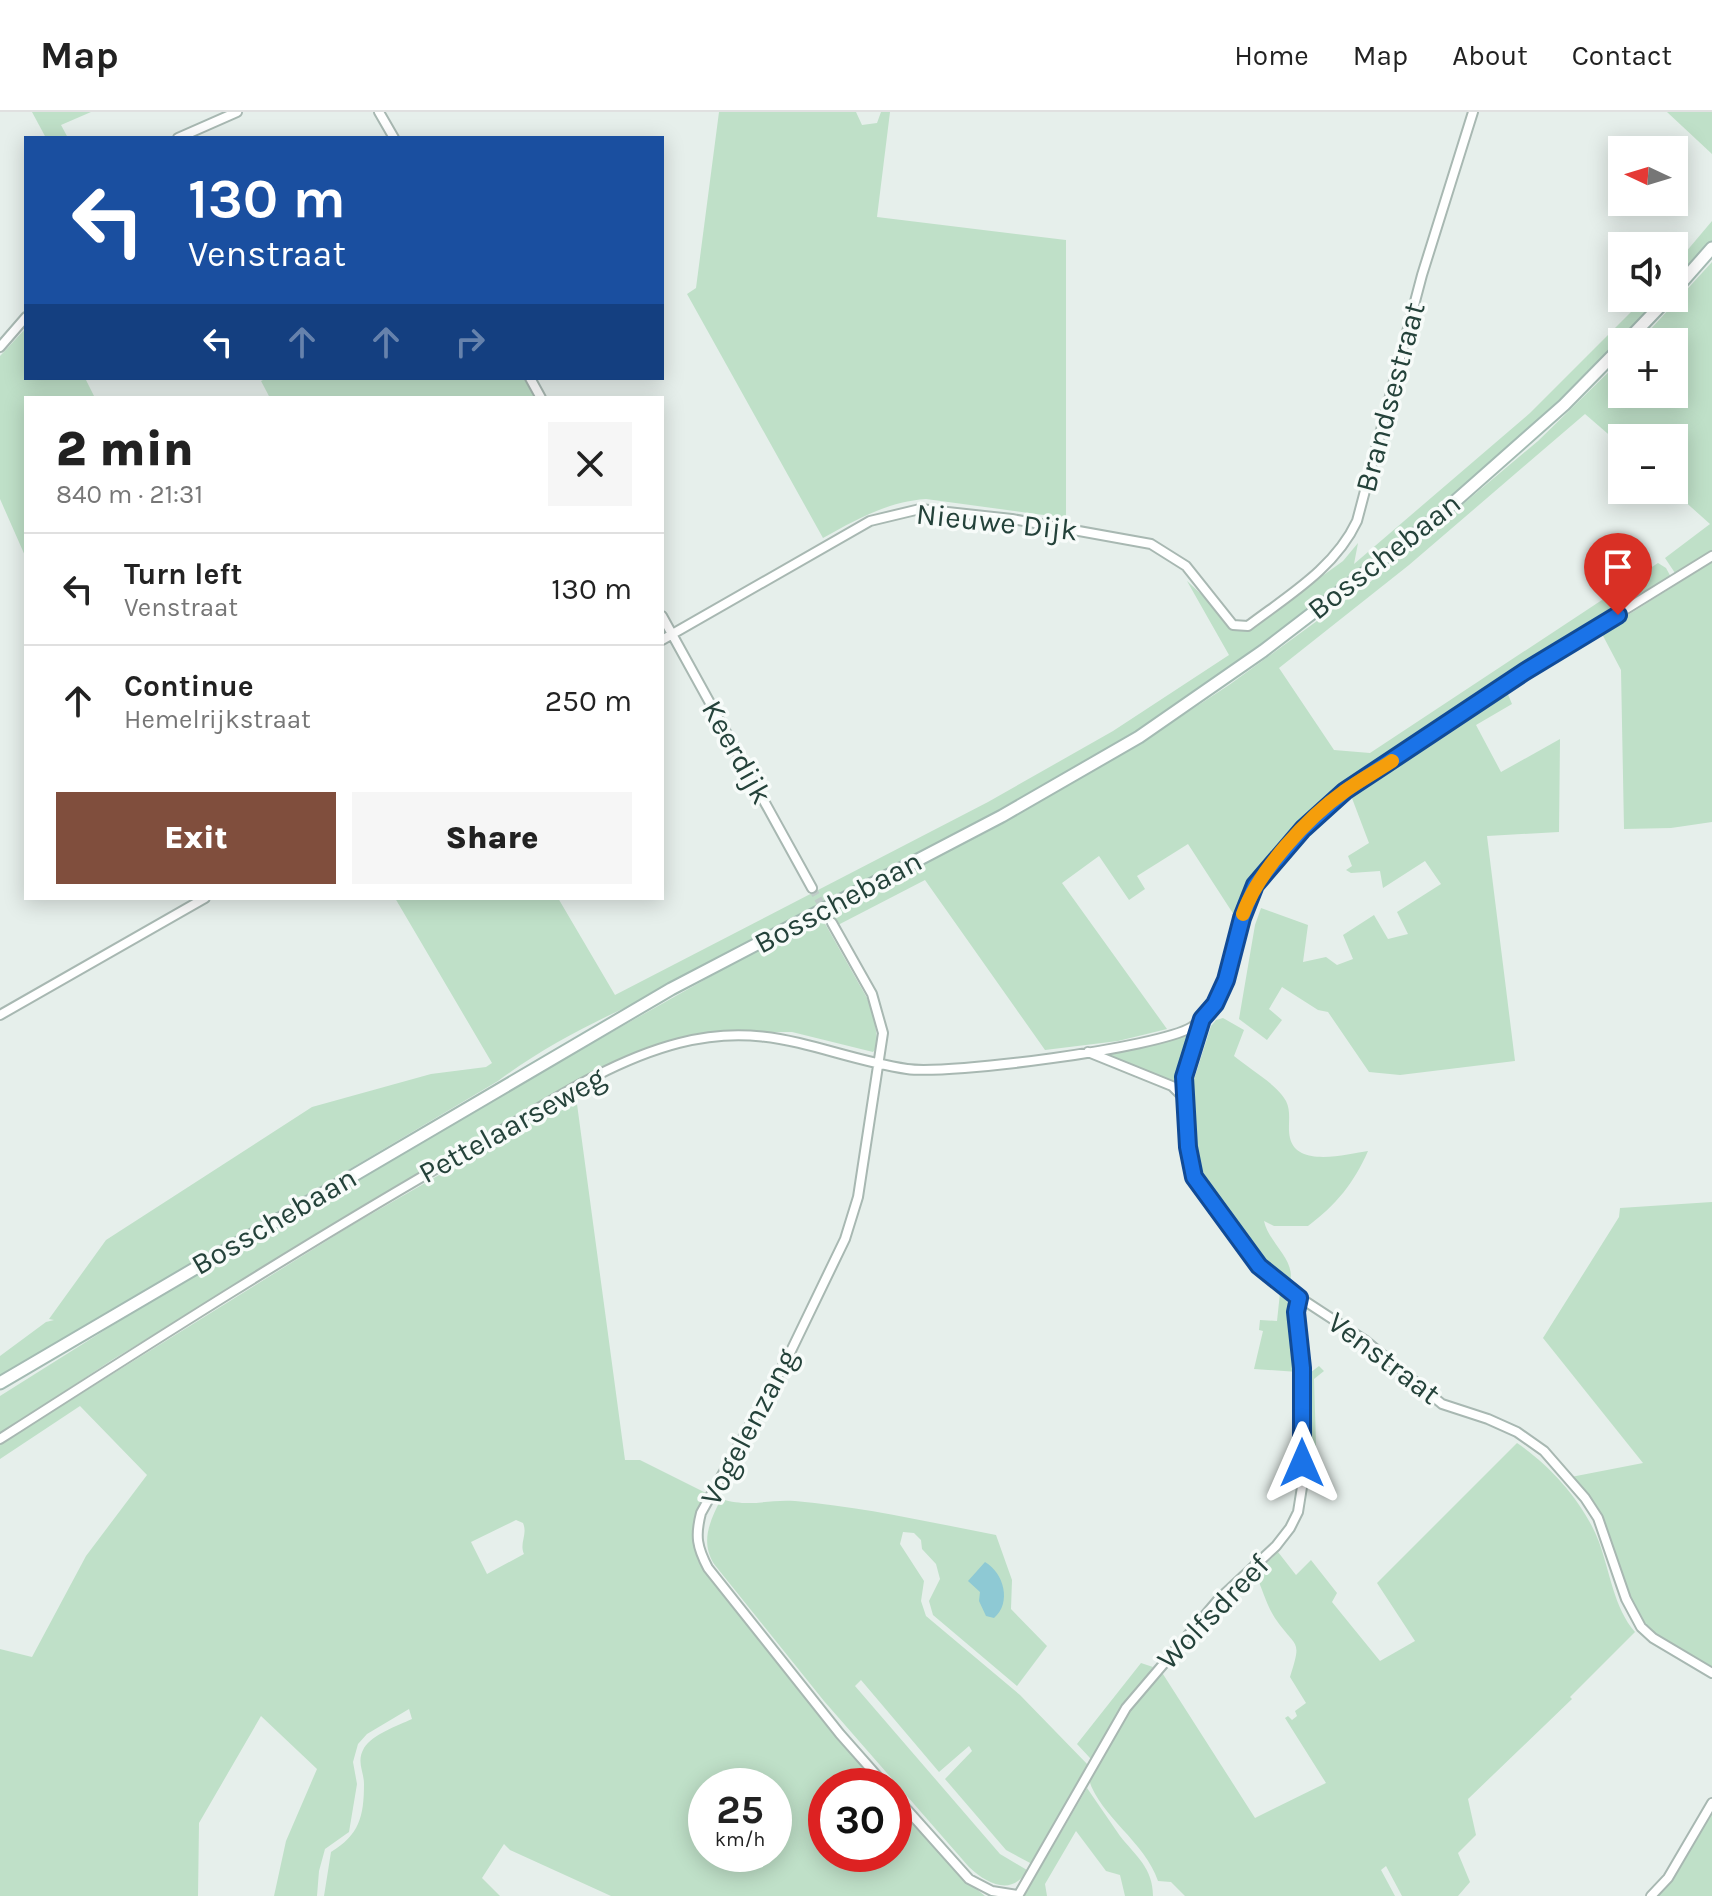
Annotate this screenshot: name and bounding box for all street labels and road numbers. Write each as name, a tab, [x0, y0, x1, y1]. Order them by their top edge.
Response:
street label: Brandsestraat	[1347, 298, 1433, 496]
street label: Bosschebaan	[1300, 485, 1468, 627]
street label: Nieuwe Dijk	[914, 496, 1080, 548]
street label: Keerdijk	[694, 694, 780, 810]
street label: Bosschebaan	[748, 843, 928, 961]
street label: Pettelaarseweg	[413, 1059, 612, 1191]
street label: Bosschebaan	[185, 1159, 363, 1283]
street label: Venstraat	[1321, 1304, 1447, 1412]
street label: Vogelenzang	[693, 1342, 805, 1512]
street label: Wolfsdreef	[1149, 1547, 1277, 1677]

